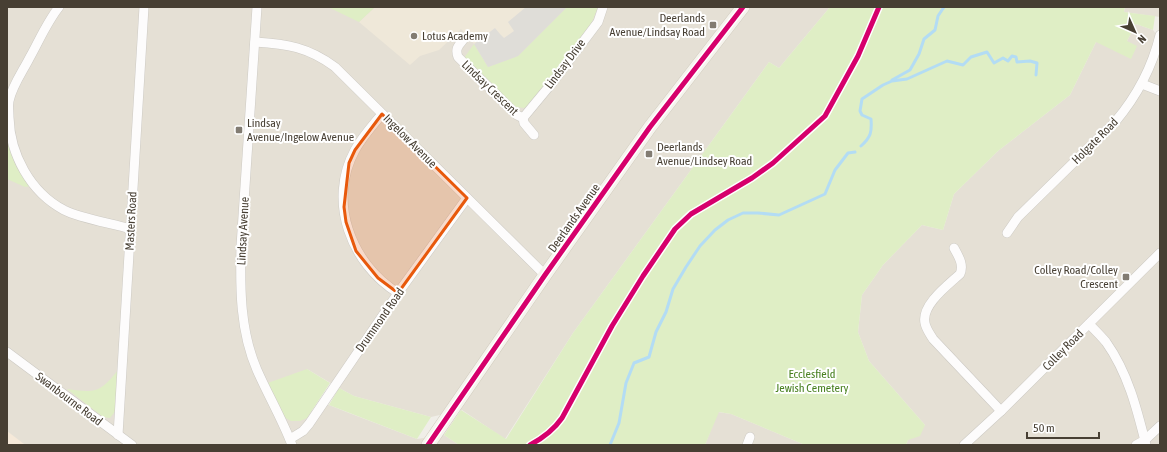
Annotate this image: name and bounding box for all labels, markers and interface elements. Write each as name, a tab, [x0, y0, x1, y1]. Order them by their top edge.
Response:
place label: Deerlands Avenue/Lindsay Road	[610, 11, 705, 39]
north arrow	[1115, 12, 1155, 52]
marker: Deerlands Avenue/Lindsay Road	[708, 20, 718, 30]
place label: Lotus Academy	[422, 29, 488, 43]
marker: Lotus Academy	[409, 31, 419, 41]
text: N	[1136, 33, 1149, 46]
street label: Lindsay Drive	[542, 36, 588, 92]
street label: Lindsay Crescent	[459, 58, 522, 119]
street label: Ingelow Avenue	[380, 111, 440, 171]
street label: Holgate Road	[1069, 115, 1121, 167]
place label: Lindsay Avenue/Ingelow Avenue	[247, 116, 354, 144]
marker: Lindsay Avenue/Ingelow Avenue	[234, 125, 244, 135]
place label: Deerlands Avenue/Lindsey Road	[657, 140, 752, 168]
marker: Deerlands Avenue/Lindsey Road	[644, 149, 654, 159]
street label: Deerlands Avenue	[545, 181, 603, 255]
street label: Masters Road	[122, 191, 140, 251]
street label: Lindsay Avenue	[234, 196, 252, 266]
place label: Colley Road/Colley Crescent	[1034, 263, 1119, 291]
marker: Colley Road/Colley Crescent	[1121, 272, 1131, 282]
street label: Drummond Road	[353, 285, 407, 355]
street label: Colley Road	[1040, 327, 1086, 373]
park label: Ecclesfield Jewish Cemetery	[776, 367, 849, 395]
street label: Swanbourne Road	[33, 369, 105, 429]
scale bar	[1027, 414, 1099, 440]
text: 50 m	[1033, 421, 1055, 435]

